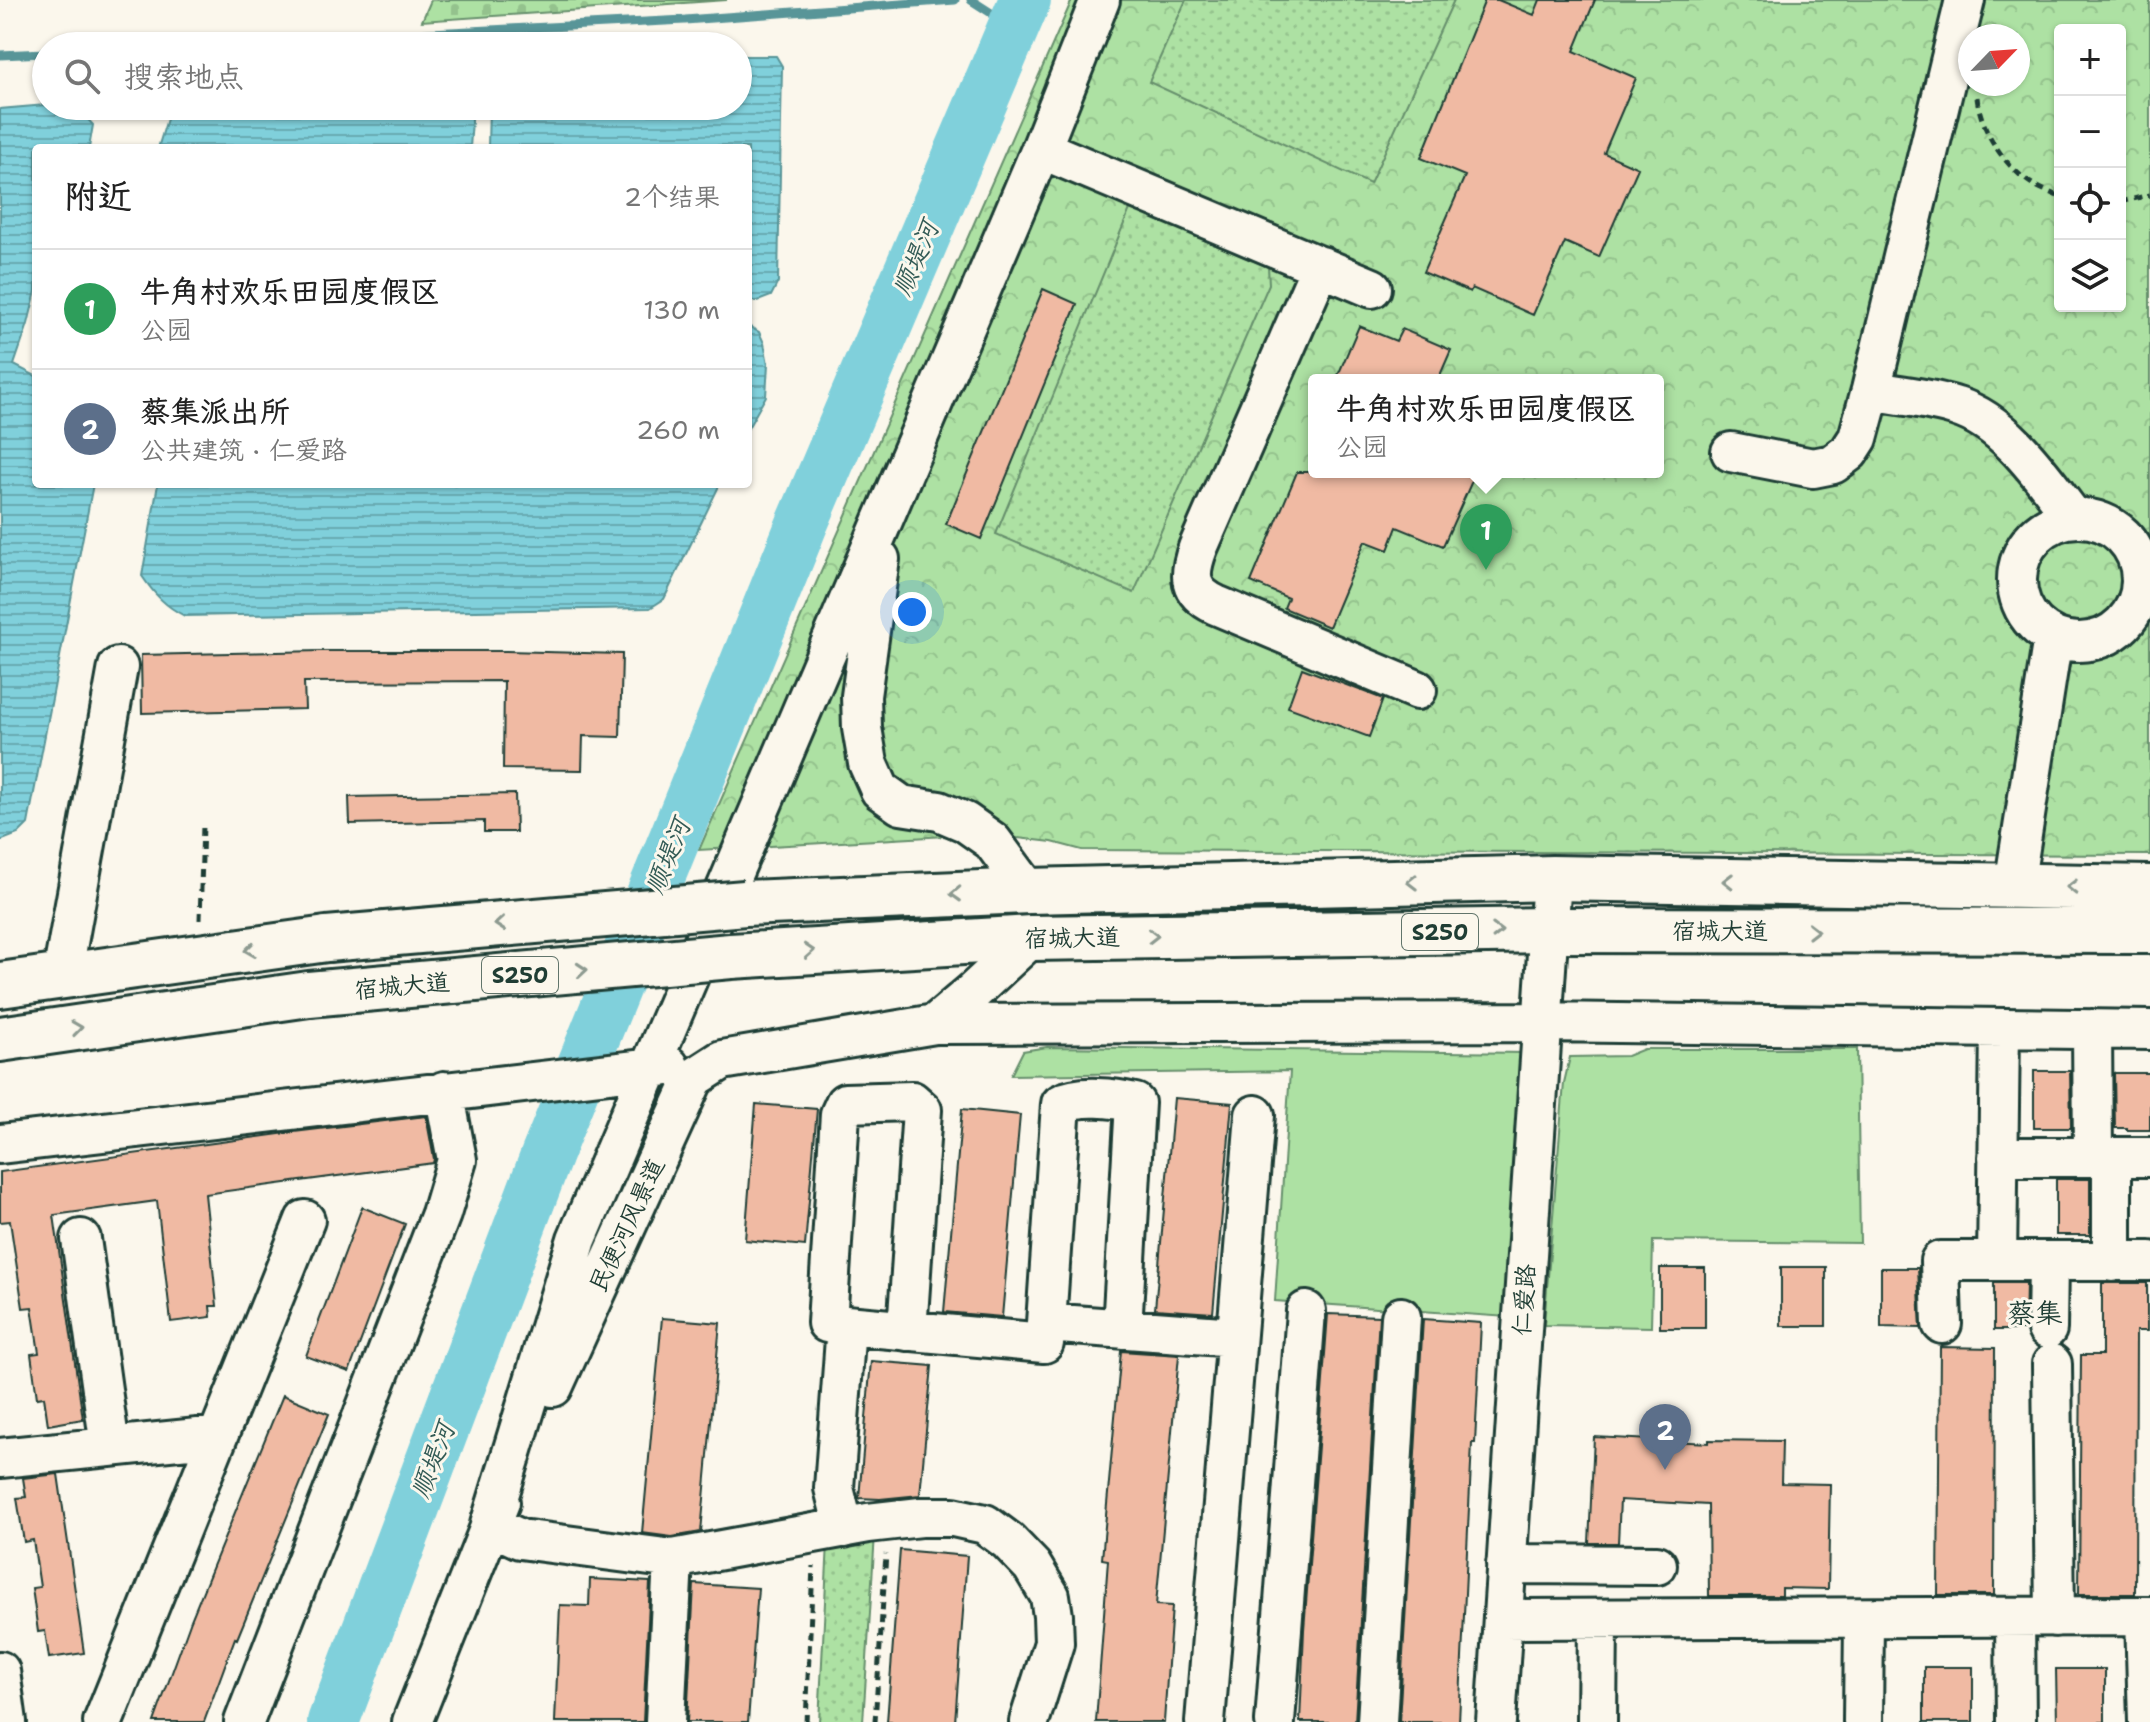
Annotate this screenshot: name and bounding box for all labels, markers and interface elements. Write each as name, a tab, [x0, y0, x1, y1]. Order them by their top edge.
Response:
north arrow	[1958, 24, 2030, 96]
map controls	[2054, 24, 2126, 312]
button: +	[2054, 24, 2126, 96]
search box	[32, 32, 752, 120]
icon: search	[60, 54, 104, 98]
text: 搜索地点	[124, 56, 244, 97]
button: −	[2054, 96, 2126, 168]
button: locate	[2054, 168, 2126, 240]
text: 附近	[64, 173, 132, 219]
text: 2个结果	[624, 179, 720, 214]
water label: 顺堤河	[884, 212, 948, 301]
button: layers	[2054, 240, 2126, 312]
text: 牛角村欢乐田园度假区	[140, 271, 440, 312]
text: 1	[84, 292, 96, 327]
text: 130 m	[643, 292, 720, 327]
text: 公园	[140, 312, 192, 347]
popup	[1308, 374, 1664, 478]
text: 牛角村欢乐田园度假区	[1336, 388, 1636, 429]
text: 蔡集派出所	[140, 391, 290, 432]
text: 2	[81, 412, 99, 447]
text: 260 m	[636, 412, 720, 447]
text: 公园	[1336, 429, 1388, 464]
text: 公共建筑 · 仁爱路	[140, 432, 347, 467]
pin: 1	[1460, 504, 1512, 570]
your location	[892, 592, 932, 632]
water label: 顺堤河	[636, 810, 699, 899]
one-way arrow	[1721, 872, 1734, 890]
one-way arrow	[1405, 873, 1418, 890]
one-way arrow	[2065, 878, 2078, 896]
one-way arrow	[949, 885, 962, 902]
road number: S250	[1402, 914, 1478, 950]
one-way arrow	[493, 915, 506, 932]
street label: 宿城大道	[1672, 915, 1768, 947]
street label: 宿城大道	[1024, 921, 1120, 955]
one-way arrow	[1491, 922, 1504, 940]
one-way arrow	[1807, 922, 1820, 940]
one-way arrow	[1147, 927, 1160, 945]
one-way arrow	[243, 941, 257, 958]
one-way arrow	[803, 943, 816, 960]
road number: S250	[482, 957, 558, 993]
one-way arrow	[576, 962, 589, 979]
street label: 宿城大道	[353, 966, 451, 1006]
one-way arrow	[70, 1020, 84, 1037]
street label: 民便河风景道	[582, 1153, 672, 1297]
street label: 仁爱路	[1506, 1263, 1542, 1337]
district label: 蔡集	[2007, 1294, 2063, 1332]
pin: 2	[1639, 1404, 1691, 1470]
water label: 顺堤河	[402, 1414, 464, 1503]

